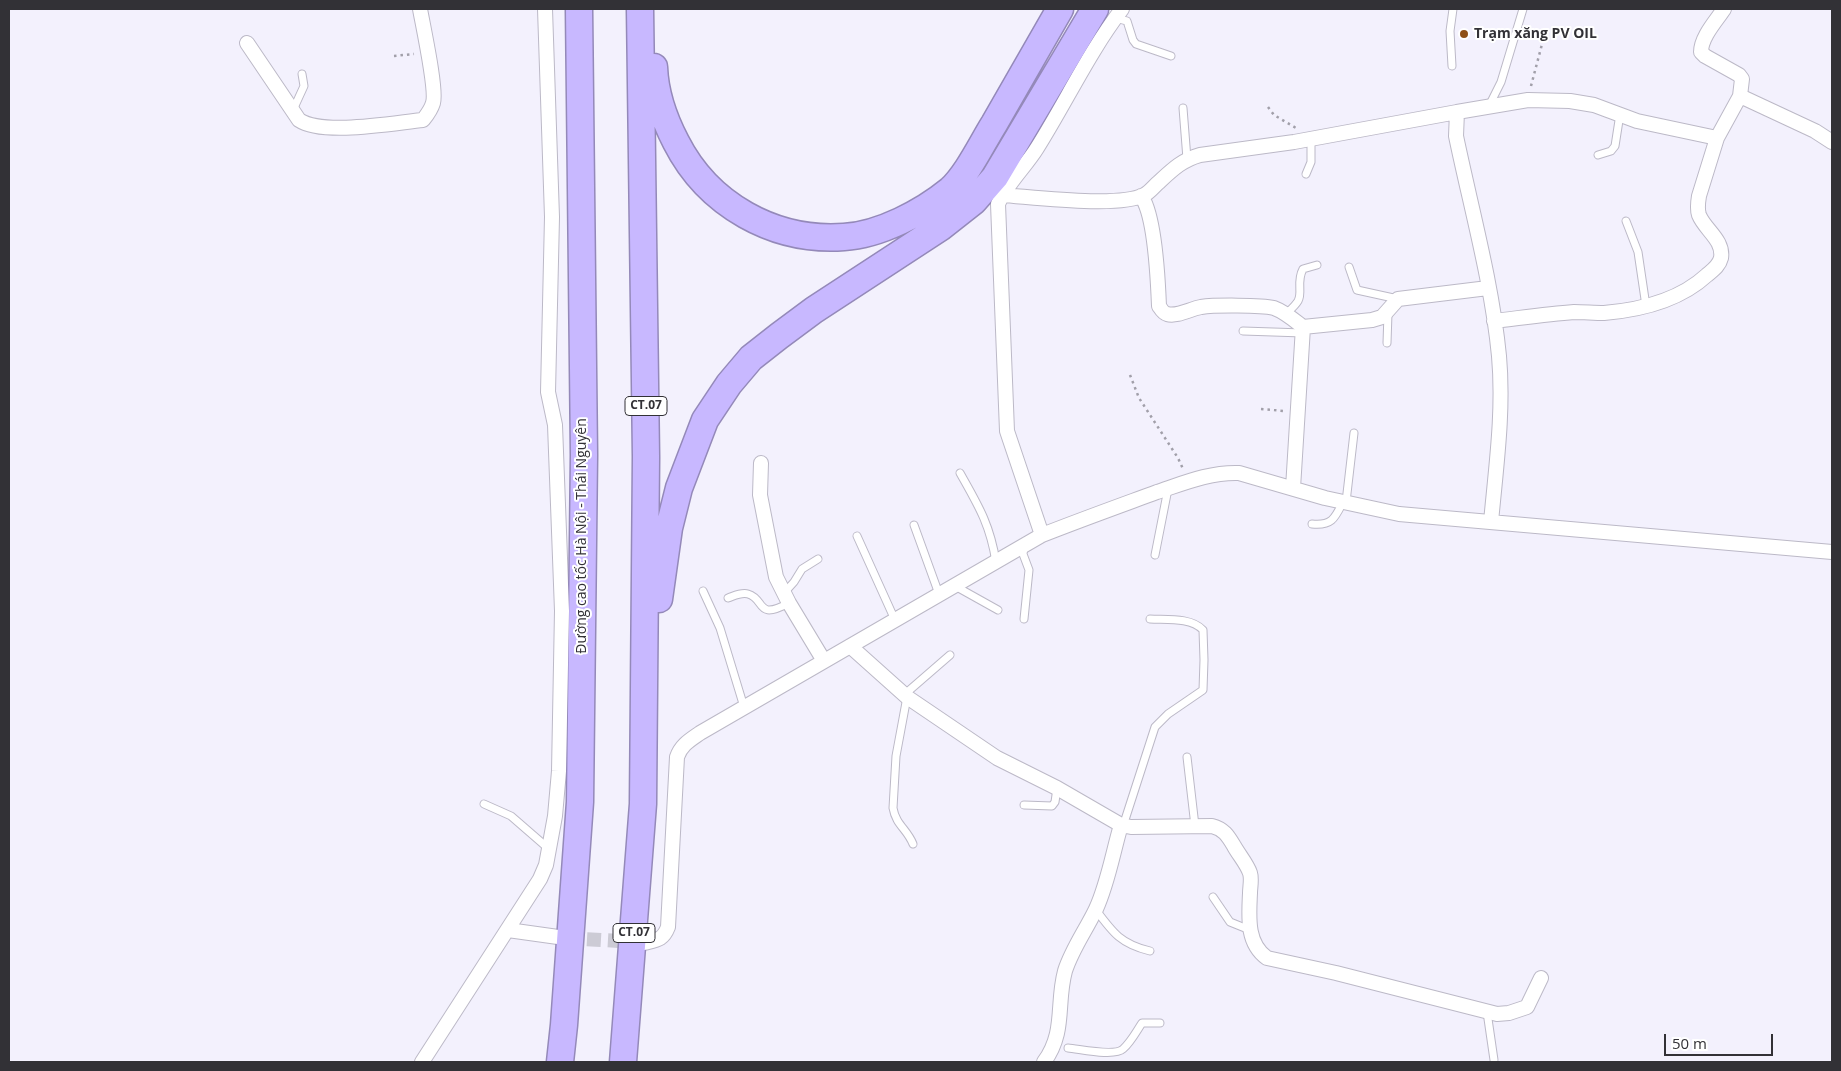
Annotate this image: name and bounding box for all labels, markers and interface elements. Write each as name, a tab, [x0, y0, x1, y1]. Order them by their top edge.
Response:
place label: Trạm xăng PV OIL	[1474, 26, 1597, 42]
marker: Trạm xăng PV OIL	[1458, 28, 1470, 40]
road number: CT.07	[625, 396, 667, 416]
street label: Đường cao tốc Hà Nội - Thái Nguyên	[574, 418, 590, 654]
road number: CT.07	[613, 924, 655, 942]
scale bar	[1666, 1024, 1775, 1056]
text: 50 m	[1672, 1033, 1707, 1053]

